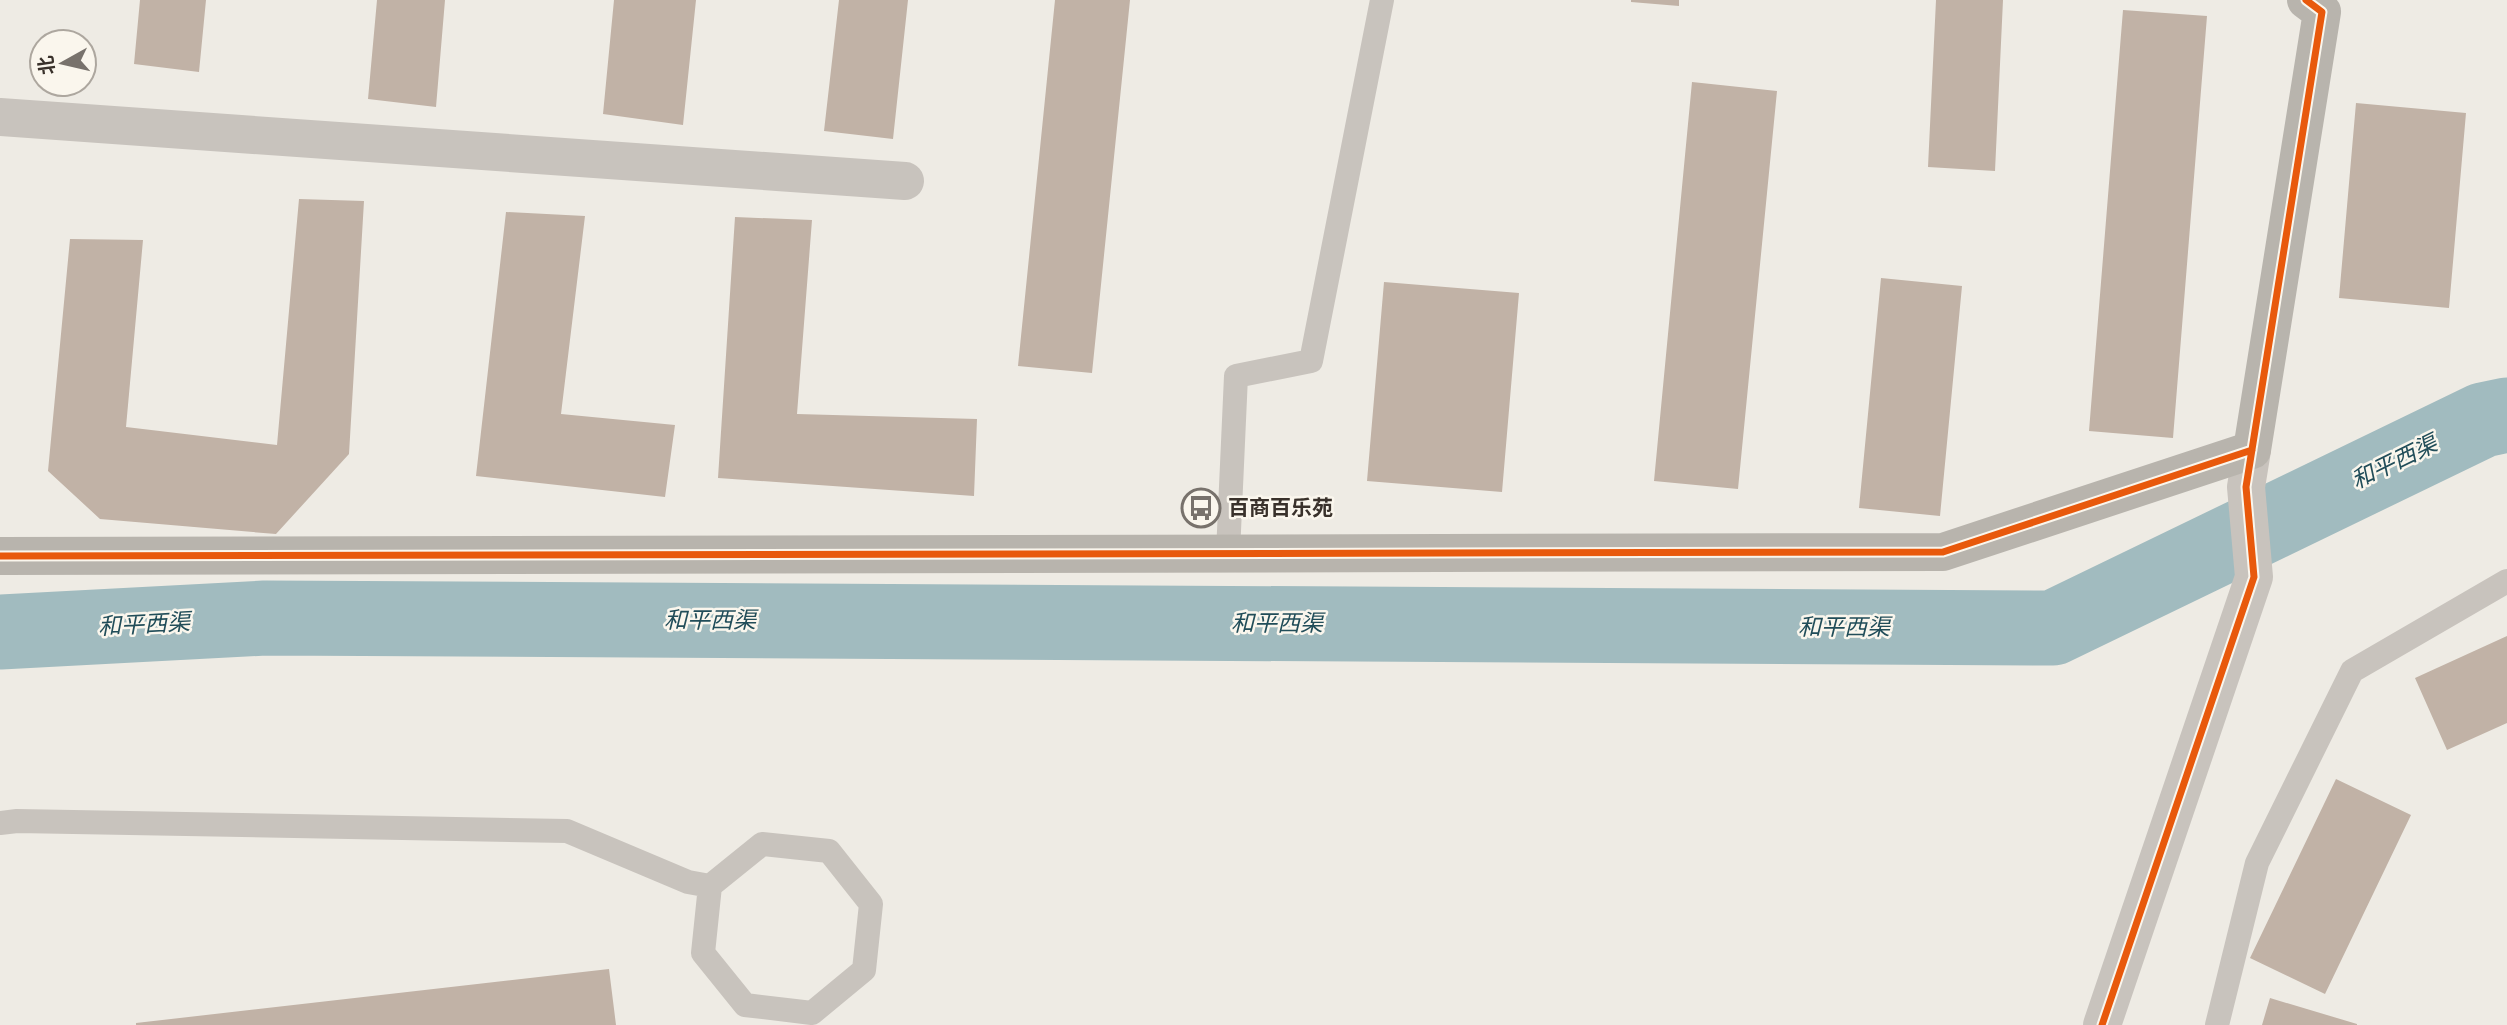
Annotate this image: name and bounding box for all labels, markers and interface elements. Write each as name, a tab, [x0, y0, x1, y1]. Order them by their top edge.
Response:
north arrow	[28, 28, 98, 98]
text: 北	[33, 54, 58, 76]
water label: 和平西渠	[2346, 427, 2444, 494]
bus stop icon: 百商百乐苑	[1180, 487, 1222, 529]
place label: 百商百乐苑	[1228, 494, 1333, 519]
water label: 和平西渠	[664, 605, 759, 633]
water label: 和平西渠	[97, 606, 194, 639]
water label: 和平西渠	[1231, 608, 1326, 636]
water label: 和平西渠	[1798, 612, 1893, 640]

